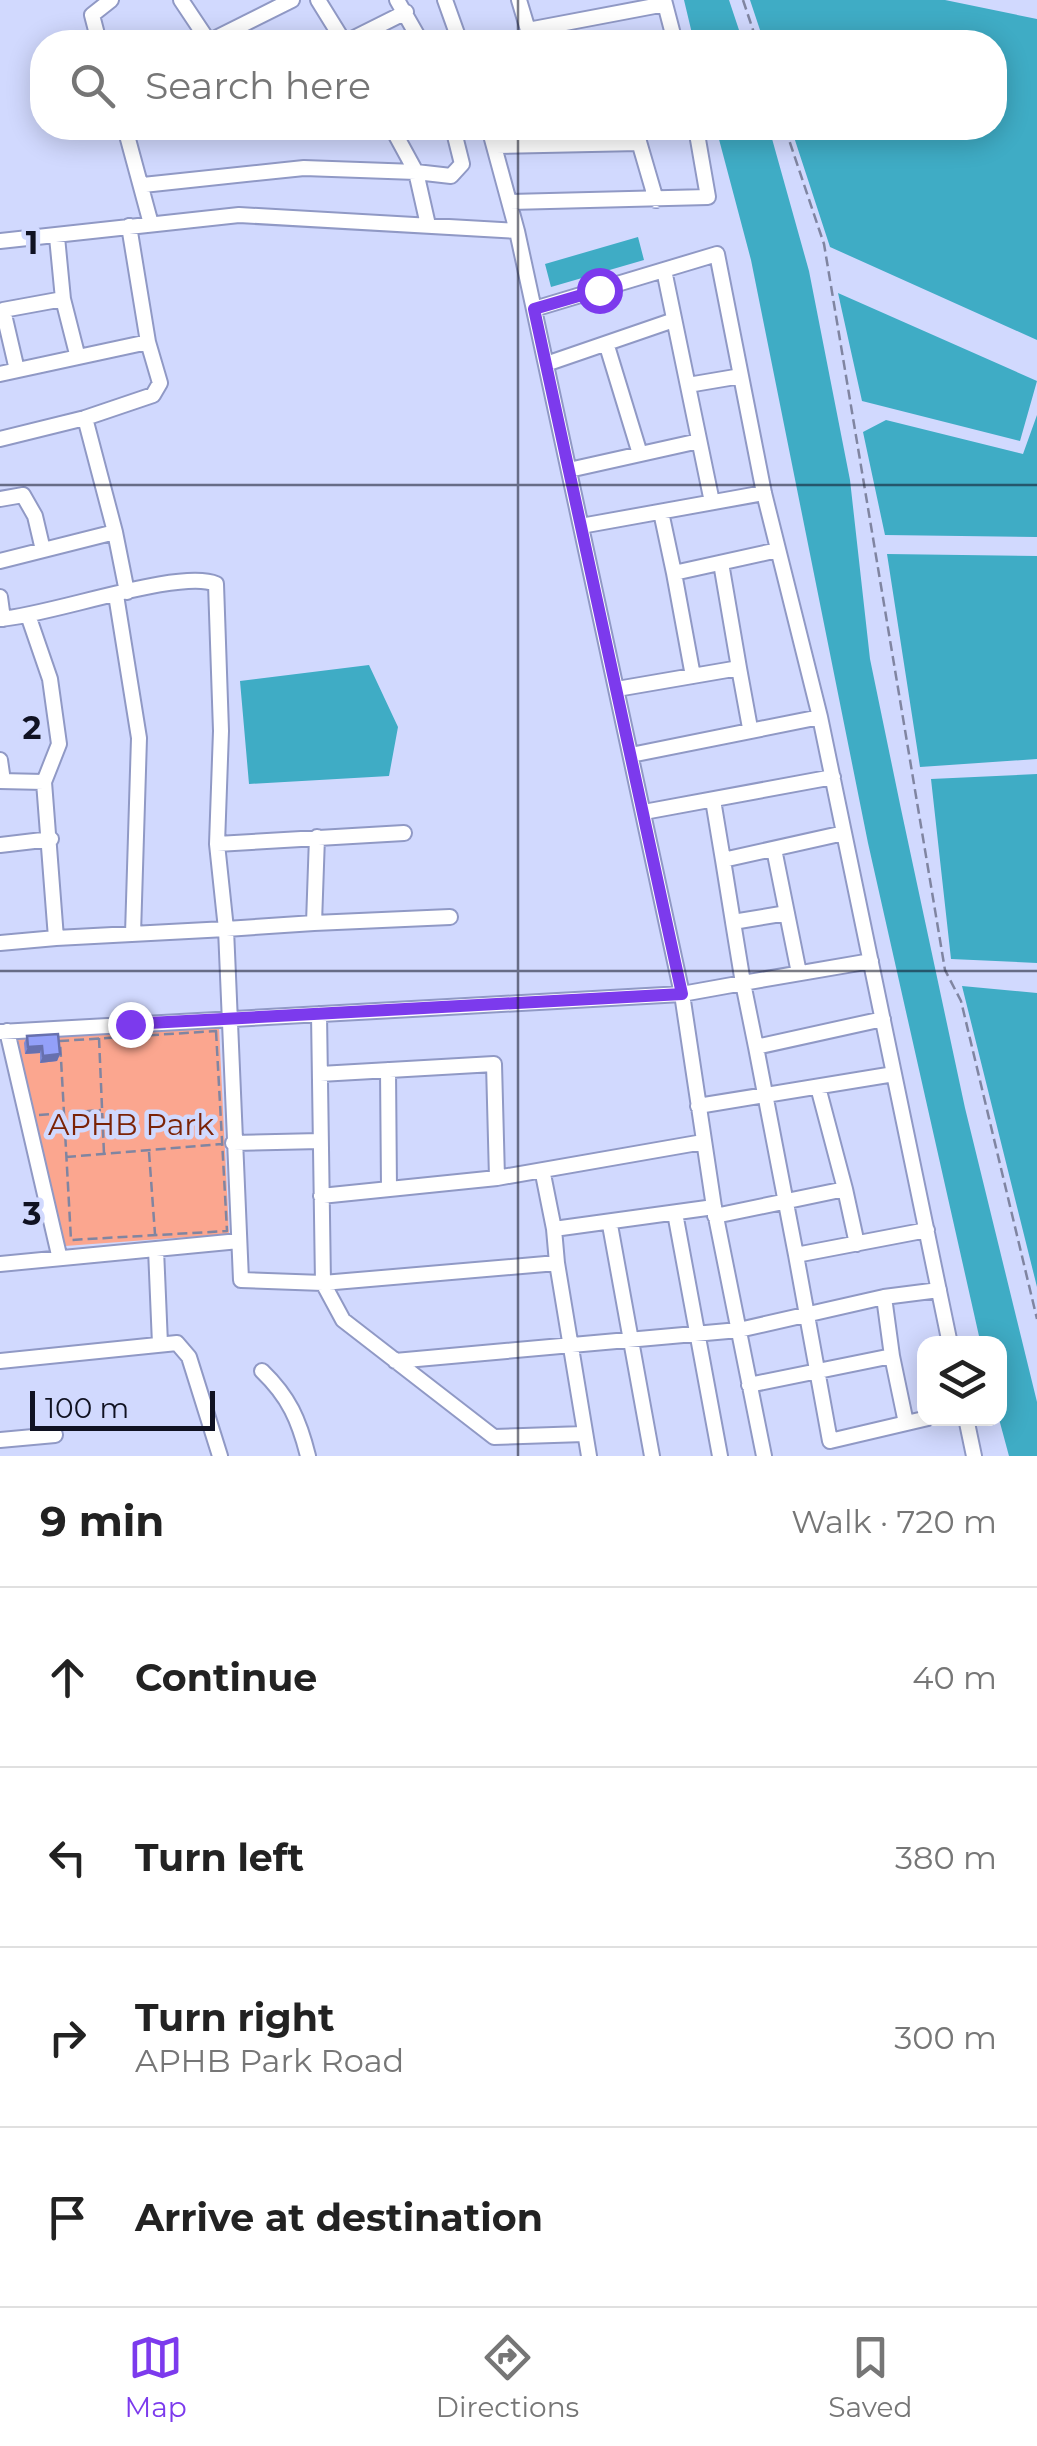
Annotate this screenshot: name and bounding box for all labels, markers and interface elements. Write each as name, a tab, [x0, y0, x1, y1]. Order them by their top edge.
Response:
search box	[30, 30, 1007, 140]
icon: search	[65, 58, 120, 113]
text: Search here	[145, 62, 371, 109]
text: 1	[26, 223, 38, 262]
route start	[577, 268, 623, 314]
text: 2	[23, 708, 41, 747]
route end	[108, 1002, 154, 1048]
park label: APHB Park	[48, 1106, 214, 1143]
text: 3	[22, 1194, 41, 1233]
map controls	[917, 1336, 1007, 1426]
button: layers	[917, 1336, 1007, 1426]
scale bar	[30, 1386, 215, 1430]
text: 100 m	[45, 1391, 129, 1425]
text: 9 min	[40, 1495, 164, 1547]
text: Walk · 720 m	[791, 1502, 997, 1541]
icon: ahead	[40, 1650, 95, 1705]
text: Continue	[135, 1654, 317, 1701]
text: 40 m	[912, 1658, 997, 1697]
icon: left	[40, 1830, 95, 1885]
text: Turn left	[135, 1834, 304, 1881]
text: 380 m	[895, 1838, 997, 1877]
text: Turn right	[135, 1994, 334, 2041]
icon: right	[40, 2010, 95, 2065]
text: 300 m	[894, 2018, 997, 2057]
text: APHB Park Road	[135, 2041, 404, 2080]
icon: arrive	[40, 2190, 95, 2245]
text: Arrive at destination	[135, 2194, 543, 2241]
tab: Map	[125, 2330, 187, 2424]
tab: Directions	[436, 2330, 579, 2424]
tab: Saved	[828, 2330, 912, 2424]

